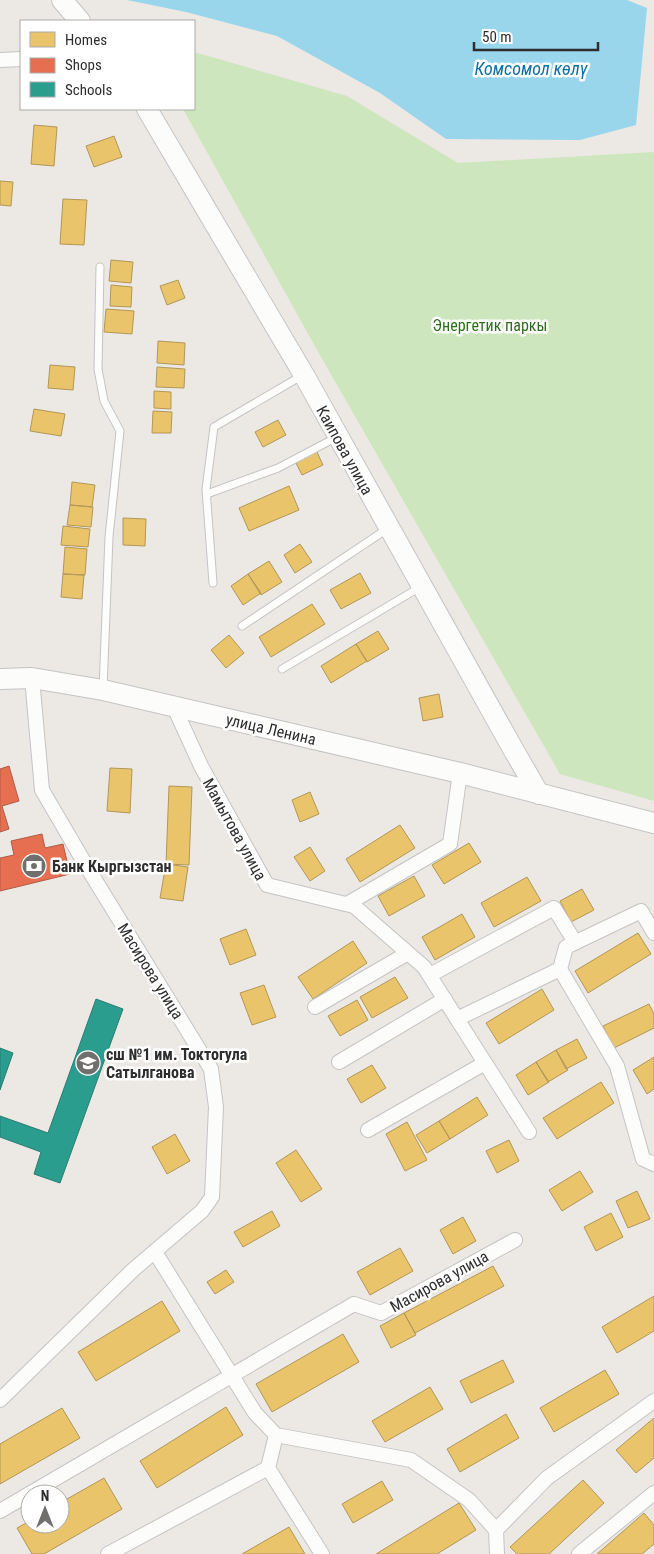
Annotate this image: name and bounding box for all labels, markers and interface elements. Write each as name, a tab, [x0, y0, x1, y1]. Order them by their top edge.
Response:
legend	[20, 20, 195, 110]
scale bar	[474, 20, 598, 52]
text: 50 m	[482, 28, 512, 46]
text: Homes	[65, 31, 107, 49]
text: Shops	[65, 56, 102, 74]
water label: Комсомол көлү	[475, 58, 589, 79]
text: Schools	[65, 81, 112, 99]
park label: Энергетик паркы	[433, 316, 547, 335]
street label: Каипова улица	[312, 402, 377, 498]
street label: улица Ленина	[224, 710, 318, 749]
street label: Мамытова улица	[199, 775, 270, 884]
bank icon: Банк Кыргызстан	[21, 853, 47, 879]
place label: Банк Кыргызстан	[52, 857, 172, 876]
street label: Масирова улица	[114, 920, 188, 1023]
place label: сш №1 им. Токтогула Сатылганова	[106, 1045, 248, 1082]
school or university icon: сш №1 им. Токтогула Сатылганова	[75, 1050, 101, 1076]
street label: Масирова улица	[387, 1247, 492, 1316]
north arrow	[20, 1484, 70, 1534]
text: N	[41, 1488, 49, 1504]

